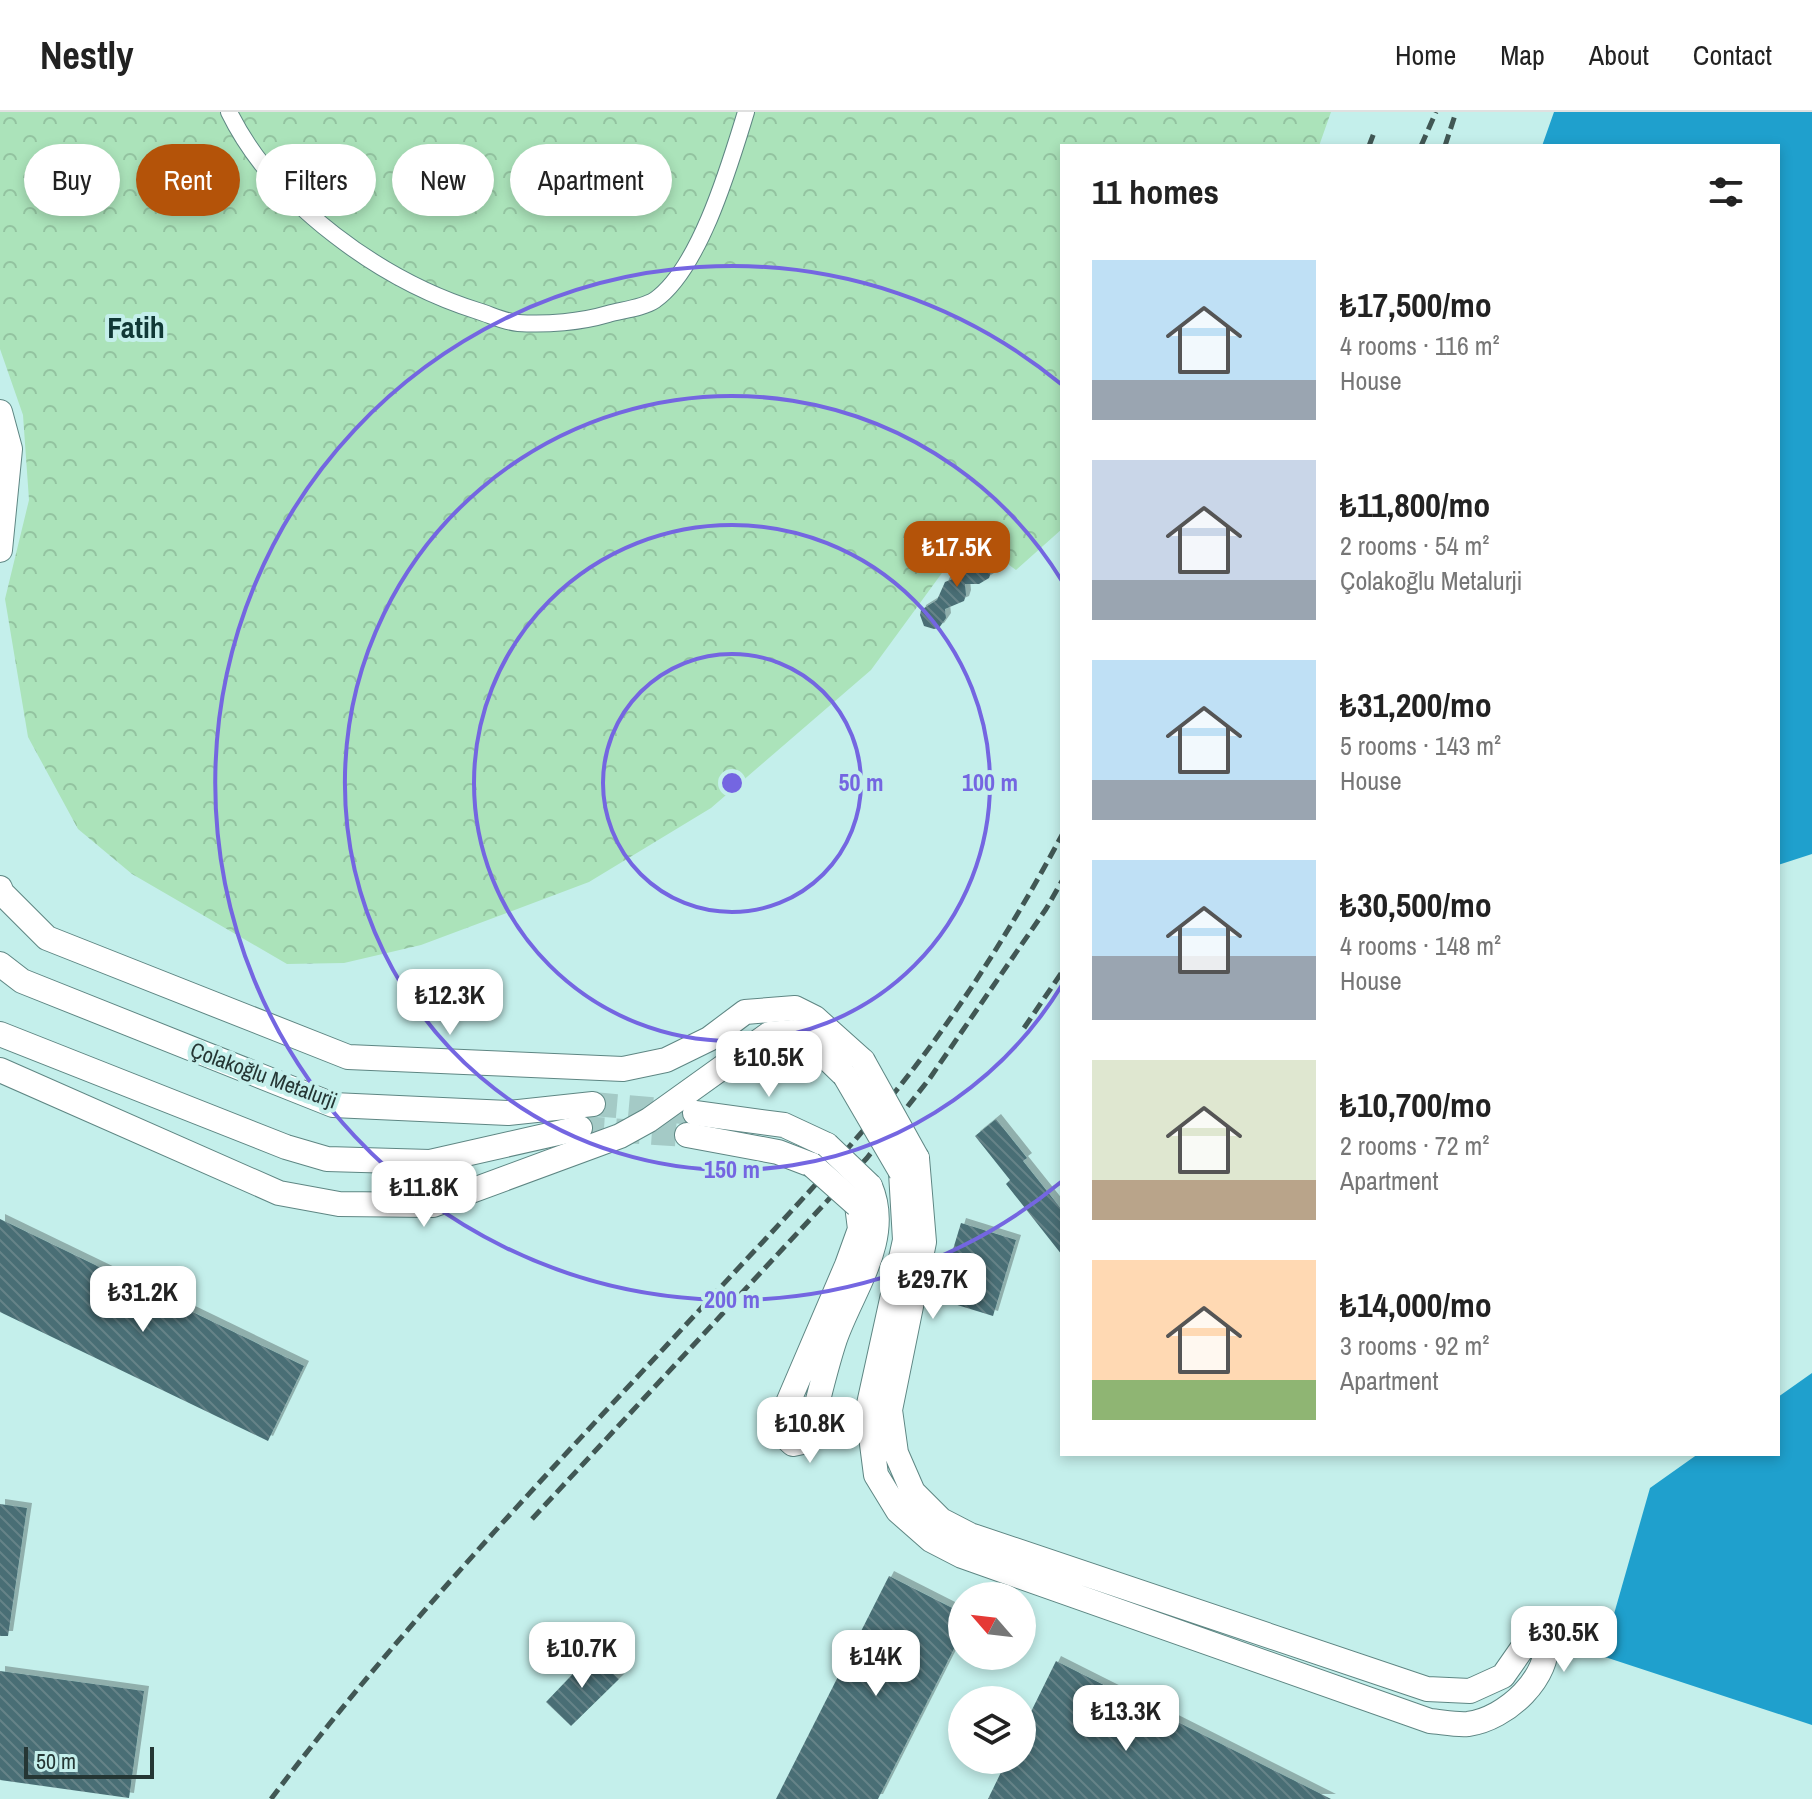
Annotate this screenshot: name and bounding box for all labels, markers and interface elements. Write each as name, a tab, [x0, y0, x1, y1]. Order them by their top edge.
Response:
text: Nestly	[40, 30, 134, 81]
text: Home	[1395, 36, 1456, 74]
text: Map	[1500, 36, 1545, 74]
text: About	[1589, 36, 1649, 74]
text: Contact	[1693, 36, 1772, 74]
chip: Buy	[24, 144, 120, 216]
chip: Rent	[136, 144, 240, 216]
chip: Filters	[256, 144, 376, 216]
chip: New	[392, 144, 494, 216]
chip: Apartment	[510, 144, 672, 216]
text: 11 homes	[1092, 169, 1219, 215]
icon: filters	[1704, 170, 1748, 214]
text: ₺17,500/mo	[1340, 282, 1492, 328]
icon: home	[1156, 292, 1252, 388]
district label: Fatih	[107, 307, 165, 347]
text: 4 rooms · 116 m²	[1340, 328, 1500, 363]
text: House	[1340, 363, 1402, 398]
text: ₺11,800/mo	[1340, 482, 1490, 528]
icon: home	[1156, 492, 1252, 588]
pin: ₺17.5K	[892, 521, 1022, 589]
text: 2 rooms · 54 m²	[1340, 528, 1489, 563]
text: ₺17.5K	[922, 529, 992, 564]
text: Çolakoğlu Metalurji	[1340, 563, 1522, 598]
text: ₺31,200/mo	[1340, 682, 1492, 728]
icon: home	[1156, 692, 1252, 788]
text: 5 rooms · 143 m²	[1340, 728, 1501, 763]
text: House	[1340, 763, 1402, 798]
text: 50 m	[839, 766, 883, 798]
text: 100 m	[962, 766, 1018, 798]
centre of rings	[718, 769, 746, 797]
text: ₺30,500/mo	[1340, 882, 1492, 928]
icon: home	[1156, 892, 1252, 988]
text: 4 rooms · 148 m²	[1340, 928, 1501, 963]
text: House	[1340, 963, 1402, 998]
pin: ₺12.3K	[385, 969, 515, 1037]
text: ₺12.3K	[415, 977, 485, 1012]
pin: ₺10.5K	[704, 1031, 834, 1099]
street label: Çolakoğlu Metalurji	[186, 1034, 342, 1116]
text: ₺10.5K	[734, 1039, 804, 1074]
text: ₺10,700/mo	[1340, 1082, 1492, 1128]
icon: home	[1156, 1092, 1252, 1188]
text: 2 rooms · 72 m²	[1340, 1128, 1489, 1163]
text: 150 m	[704, 1153, 760, 1185]
pin: ₺11.8K	[359, 1161, 489, 1229]
text: Apartment	[1340, 1163, 1438, 1198]
text: ₺11.8K	[390, 1169, 458, 1204]
pin: ₺29.7K	[868, 1253, 998, 1321]
text: ₺29.7K	[898, 1261, 968, 1296]
pin: ₺31.2K	[78, 1266, 208, 1334]
text: ₺31.2K	[108, 1274, 178, 1309]
text: ₺14,000/mo	[1340, 1282, 1492, 1328]
text: 200 m	[704, 1283, 760, 1315]
icon: home	[1156, 1292, 1252, 1388]
text: 3 rooms · 92 m²	[1340, 1328, 1489, 1363]
text: Apartment	[1340, 1363, 1438, 1398]
pin: ₺10.8K	[745, 1397, 875, 1465]
text: ₺10.8K	[775, 1405, 845, 1440]
north arrow	[948, 1582, 1036, 1670]
map controls	[948, 1582, 1036, 1774]
pin: ₺30.5K	[1499, 1606, 1629, 1674]
text: ₺30.5K	[1529, 1614, 1599, 1649]
pin: ₺10.7K	[517, 1622, 647, 1690]
text: ₺10.7K	[547, 1630, 617, 1665]
pin: ₺14K	[829, 1630, 923, 1698]
text: ₺14K	[850, 1638, 902, 1673]
pin: ₺13.3K	[1061, 1685, 1191, 1753]
button: layers	[948, 1686, 1036, 1774]
text: ₺13.3K	[1091, 1693, 1161, 1728]
scale bar	[24, 1743, 154, 1779]
text: 50 m	[36, 1746, 76, 1776]

